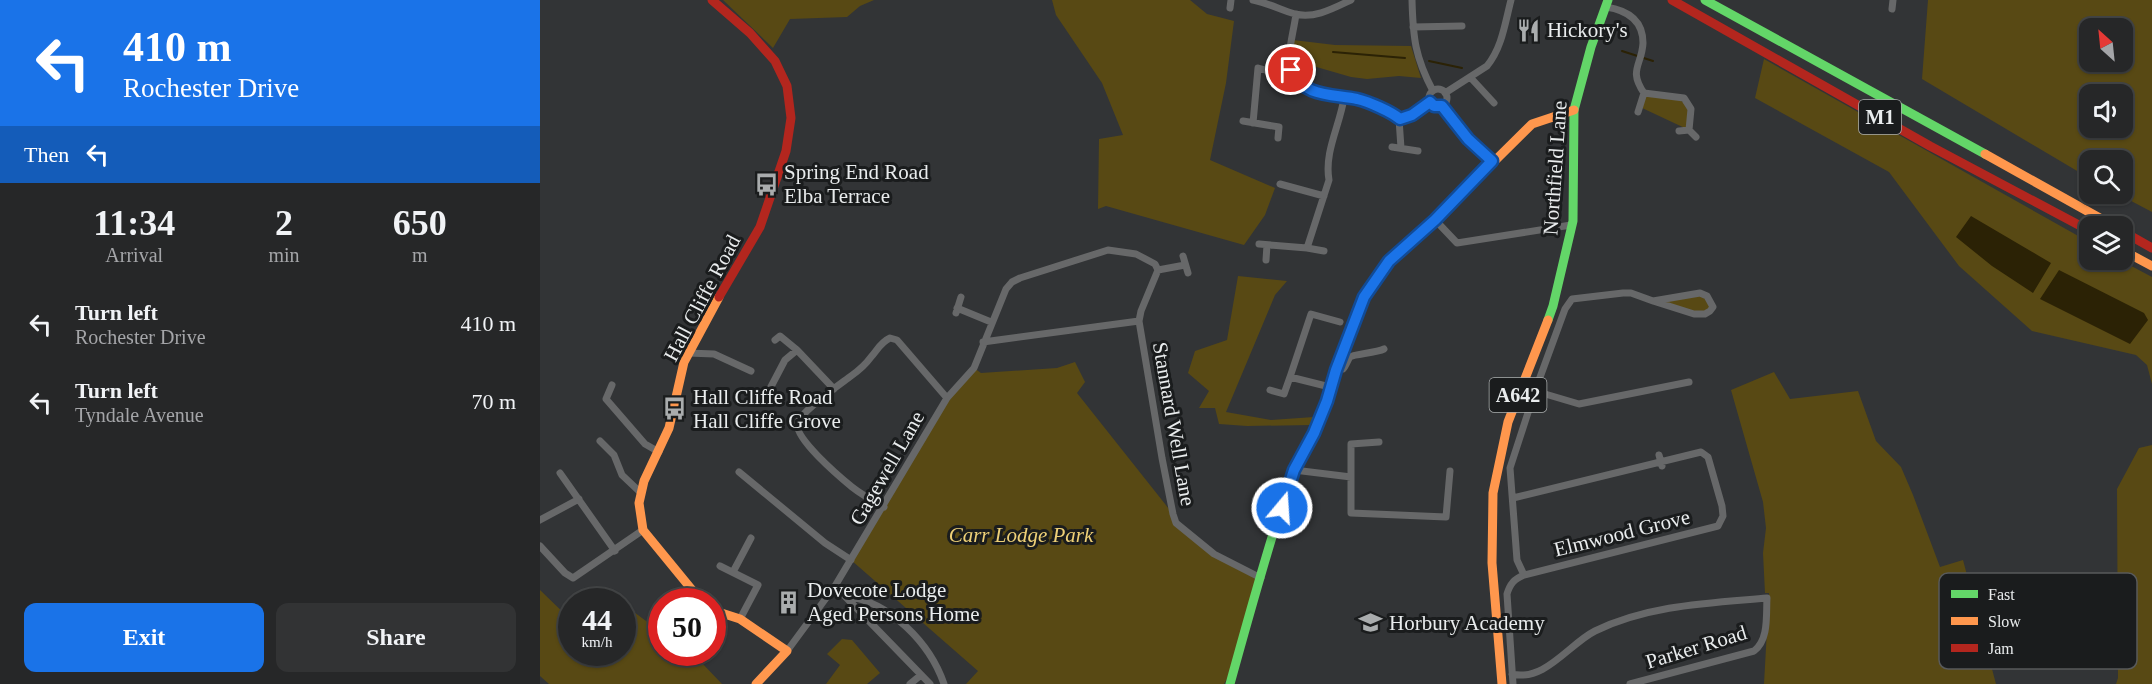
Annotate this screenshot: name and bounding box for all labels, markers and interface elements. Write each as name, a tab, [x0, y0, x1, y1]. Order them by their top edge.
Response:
restaurant icon: Hickory's	[1516, 17, 1542, 43]
place label: Hickory's	[1547, 18, 1628, 42]
north arrow	[2079, 18, 2133, 72]
map controls	[2079, 18, 2133, 270]
icon: left	[24, 24, 102, 102]
text: 410 m	[123, 24, 232, 70]
pin	[1265, 44, 1316, 95]
icon: arrive	[1274, 53, 1307, 86]
text: Rochester Drive	[123, 73, 299, 103]
button: sound	[2079, 84, 2133, 138]
street label: Northfield Lane	[1538, 100, 1572, 236]
road number: M1	[1859, 100, 1901, 134]
icon: left	[81, 138, 114, 171]
text: Then	[24, 142, 69, 167]
button: search	[2079, 150, 2133, 204]
place label: Spring End Road Elba Terrace	[784, 160, 929, 208]
bus stop icon: Spring End Road Elba Terrace	[753, 171, 779, 197]
text: 11:34	[93, 203, 175, 243]
text: 2	[275, 203, 293, 243]
text: 650	[393, 203, 447, 243]
button: layers	[2079, 216, 2133, 270]
street label: Hall Cliffe Road	[659, 230, 746, 365]
text: Arrival	[105, 244, 163, 266]
text: min	[268, 244, 300, 266]
text: m	[412, 244, 428, 266]
text: Turn left	[75, 300, 158, 325]
icon: left	[24, 308, 57, 341]
text: 410 m	[460, 311, 516, 336]
text: Rochester Drive	[75, 326, 206, 348]
street label: Stannard Well Lane	[1148, 340, 1200, 508]
text: Turn left	[75, 378, 158, 403]
road number: A642	[1490, 378, 1546, 412]
place label: Hall Cliffe Road Hall Cliffe Grove	[693, 385, 841, 433]
icon: left	[24, 386, 57, 419]
text: 70 m	[471, 389, 516, 414]
bus stop icon: Hall Cliffe Road Hall Cliffe Grove	[662, 396, 688, 422]
text: Tyndale Avenue	[75, 404, 204, 426]
street label: Gagewell Lane	[845, 407, 929, 529]
position arrow	[1250, 476, 1314, 540]
street label: Elmwood Grove	[1551, 504, 1693, 562]
park label: Carr Lodge Park	[949, 523, 1094, 547]
legend	[1939, 573, 2137, 669]
place label: Dovecote Lodge Aged Persons Home	[807, 578, 980, 626]
text: Fast	[1988, 586, 2015, 603]
speed limit sign: 50	[648, 588, 726, 666]
building icon: Dovecote Lodge Aged Persons Home	[776, 589, 802, 615]
button: Exit	[24, 603, 264, 672]
button: Share	[276, 603, 516, 672]
text: 44	[582, 603, 612, 636]
school or university icon: Horbury Academy	[1358, 610, 1384, 636]
place label: Horbury Academy	[1389, 611, 1545, 635]
text: Slow	[1988, 613, 2021, 630]
street label: Parker Road	[1643, 620, 1750, 674]
text: km/h	[582, 634, 612, 650]
text: Jam	[1988, 640, 2014, 657]

